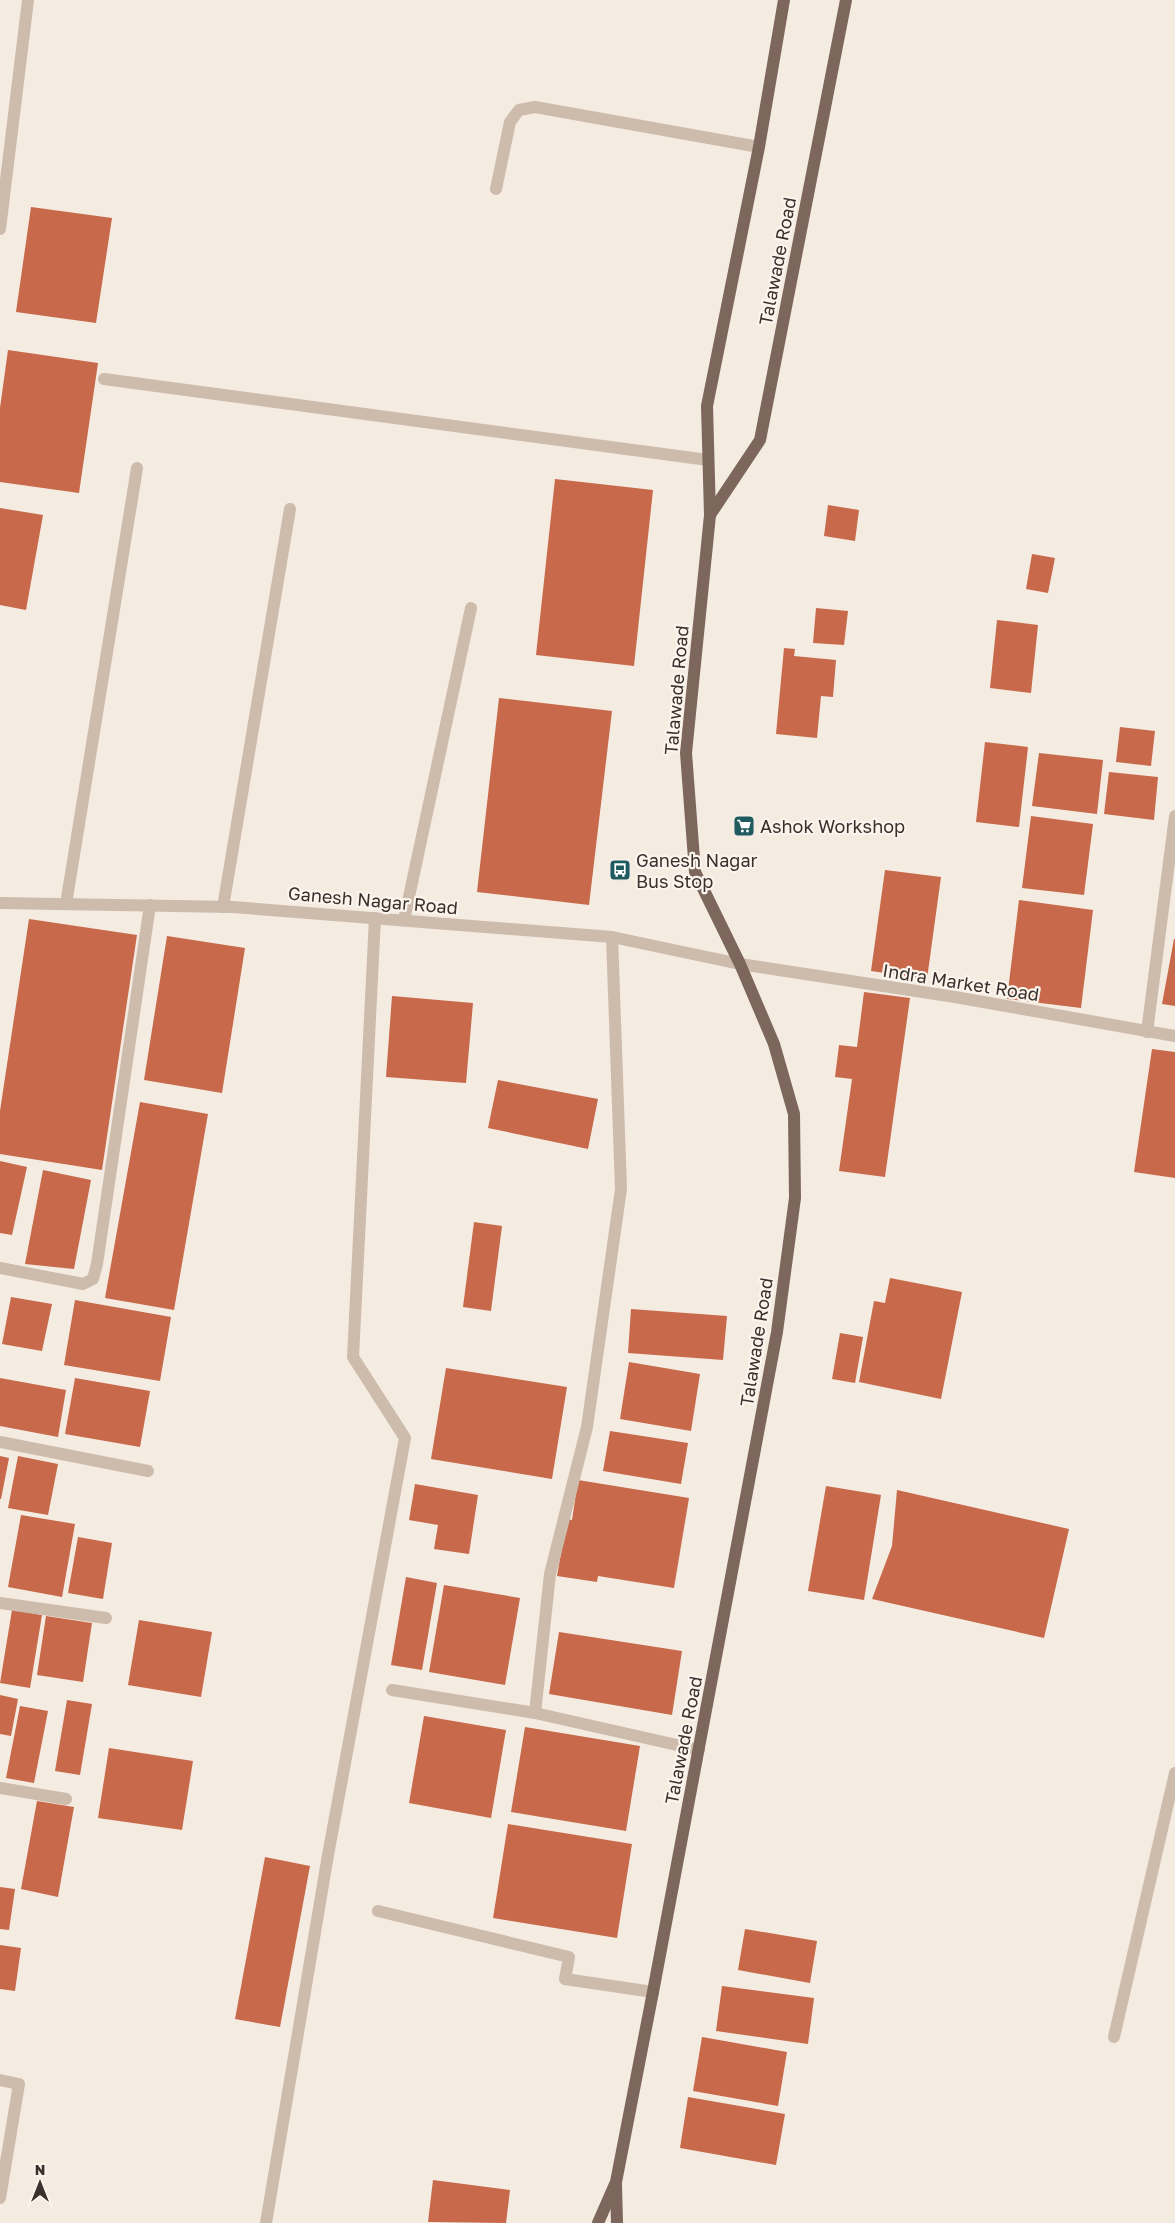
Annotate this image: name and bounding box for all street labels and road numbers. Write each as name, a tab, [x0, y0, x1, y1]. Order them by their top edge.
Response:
street label: Talawade Road	[754, 195, 800, 327]
street label: Talawade Road	[659, 624, 693, 756]
street label: Ganesh Nagar Road	[287, 882, 459, 918]
street label: Indra Market Road	[881, 959, 1041, 1005]
street label: Talawade Road	[735, 1276, 777, 1408]
street label: Talawade Road	[660, 1674, 706, 1806]

